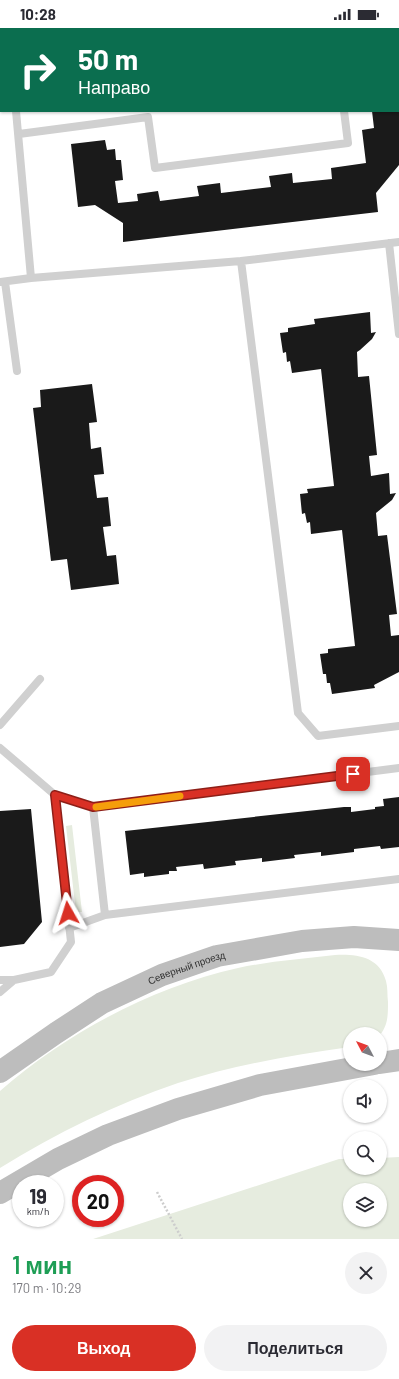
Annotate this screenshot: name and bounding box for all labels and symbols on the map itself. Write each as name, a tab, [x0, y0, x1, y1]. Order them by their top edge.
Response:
pin	[336, 757, 370, 791]
position arrow	[47, 892, 89, 934]
street label: Северный проезд	[146, 949, 226, 987]
north arrow	[343, 1027, 387, 1071]
speed limit sign: 20	[72, 1175, 124, 1227]

